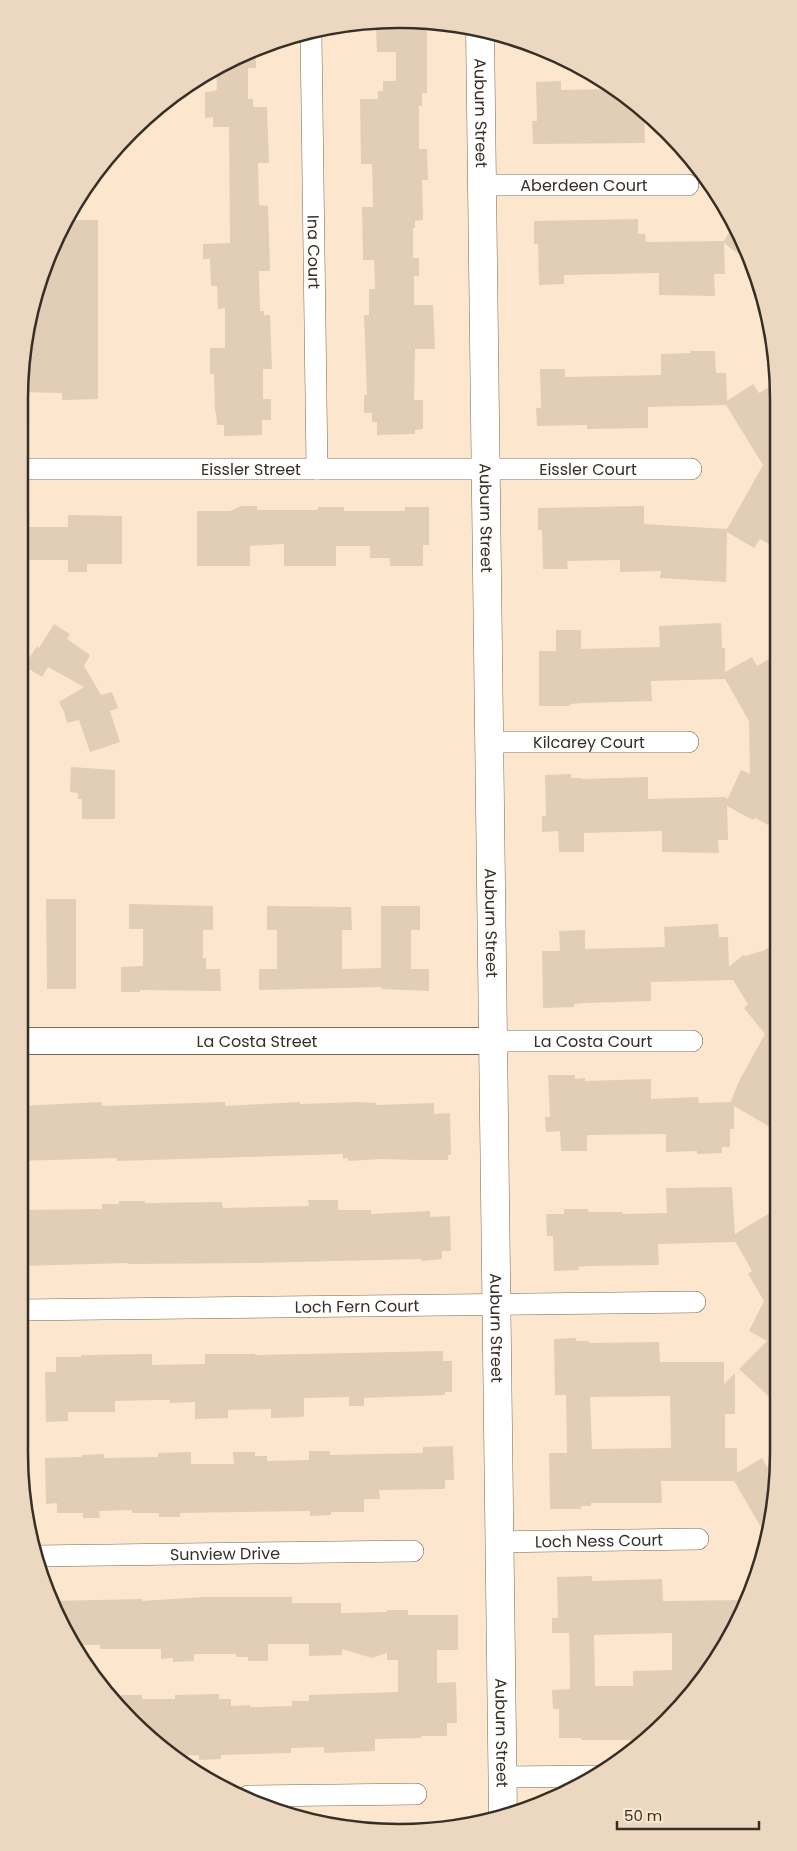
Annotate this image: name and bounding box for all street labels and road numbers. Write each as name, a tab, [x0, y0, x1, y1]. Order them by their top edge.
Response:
street label: Auburn Street	[469, 58, 493, 168]
street label: Aberdeen Court	[520, 174, 648, 197]
street label: Ina Court	[302, 215, 326, 289]
street label: Eissler Street	[201, 458, 301, 481]
street label: Eissler Court	[539, 458, 637, 481]
street label: Auburn Street	[474, 463, 498, 573]
street label: Kilcarey Court	[533, 731, 645, 754]
street label: Auburn Street	[479, 868, 504, 978]
street label: La Costa Street	[197, 1030, 318, 1053]
street label: La Costa Court	[534, 1030, 652, 1053]
street label: Auburn Street	[485, 1273, 509, 1383]
street label: Loch Fern Court	[295, 1294, 420, 1318]
street label: Loch Ness Court	[535, 1528, 663, 1553]
street label: Sunview Drive	[170, 1541, 280, 1566]
street label: Auburn Street	[490, 1678, 514, 1788]

